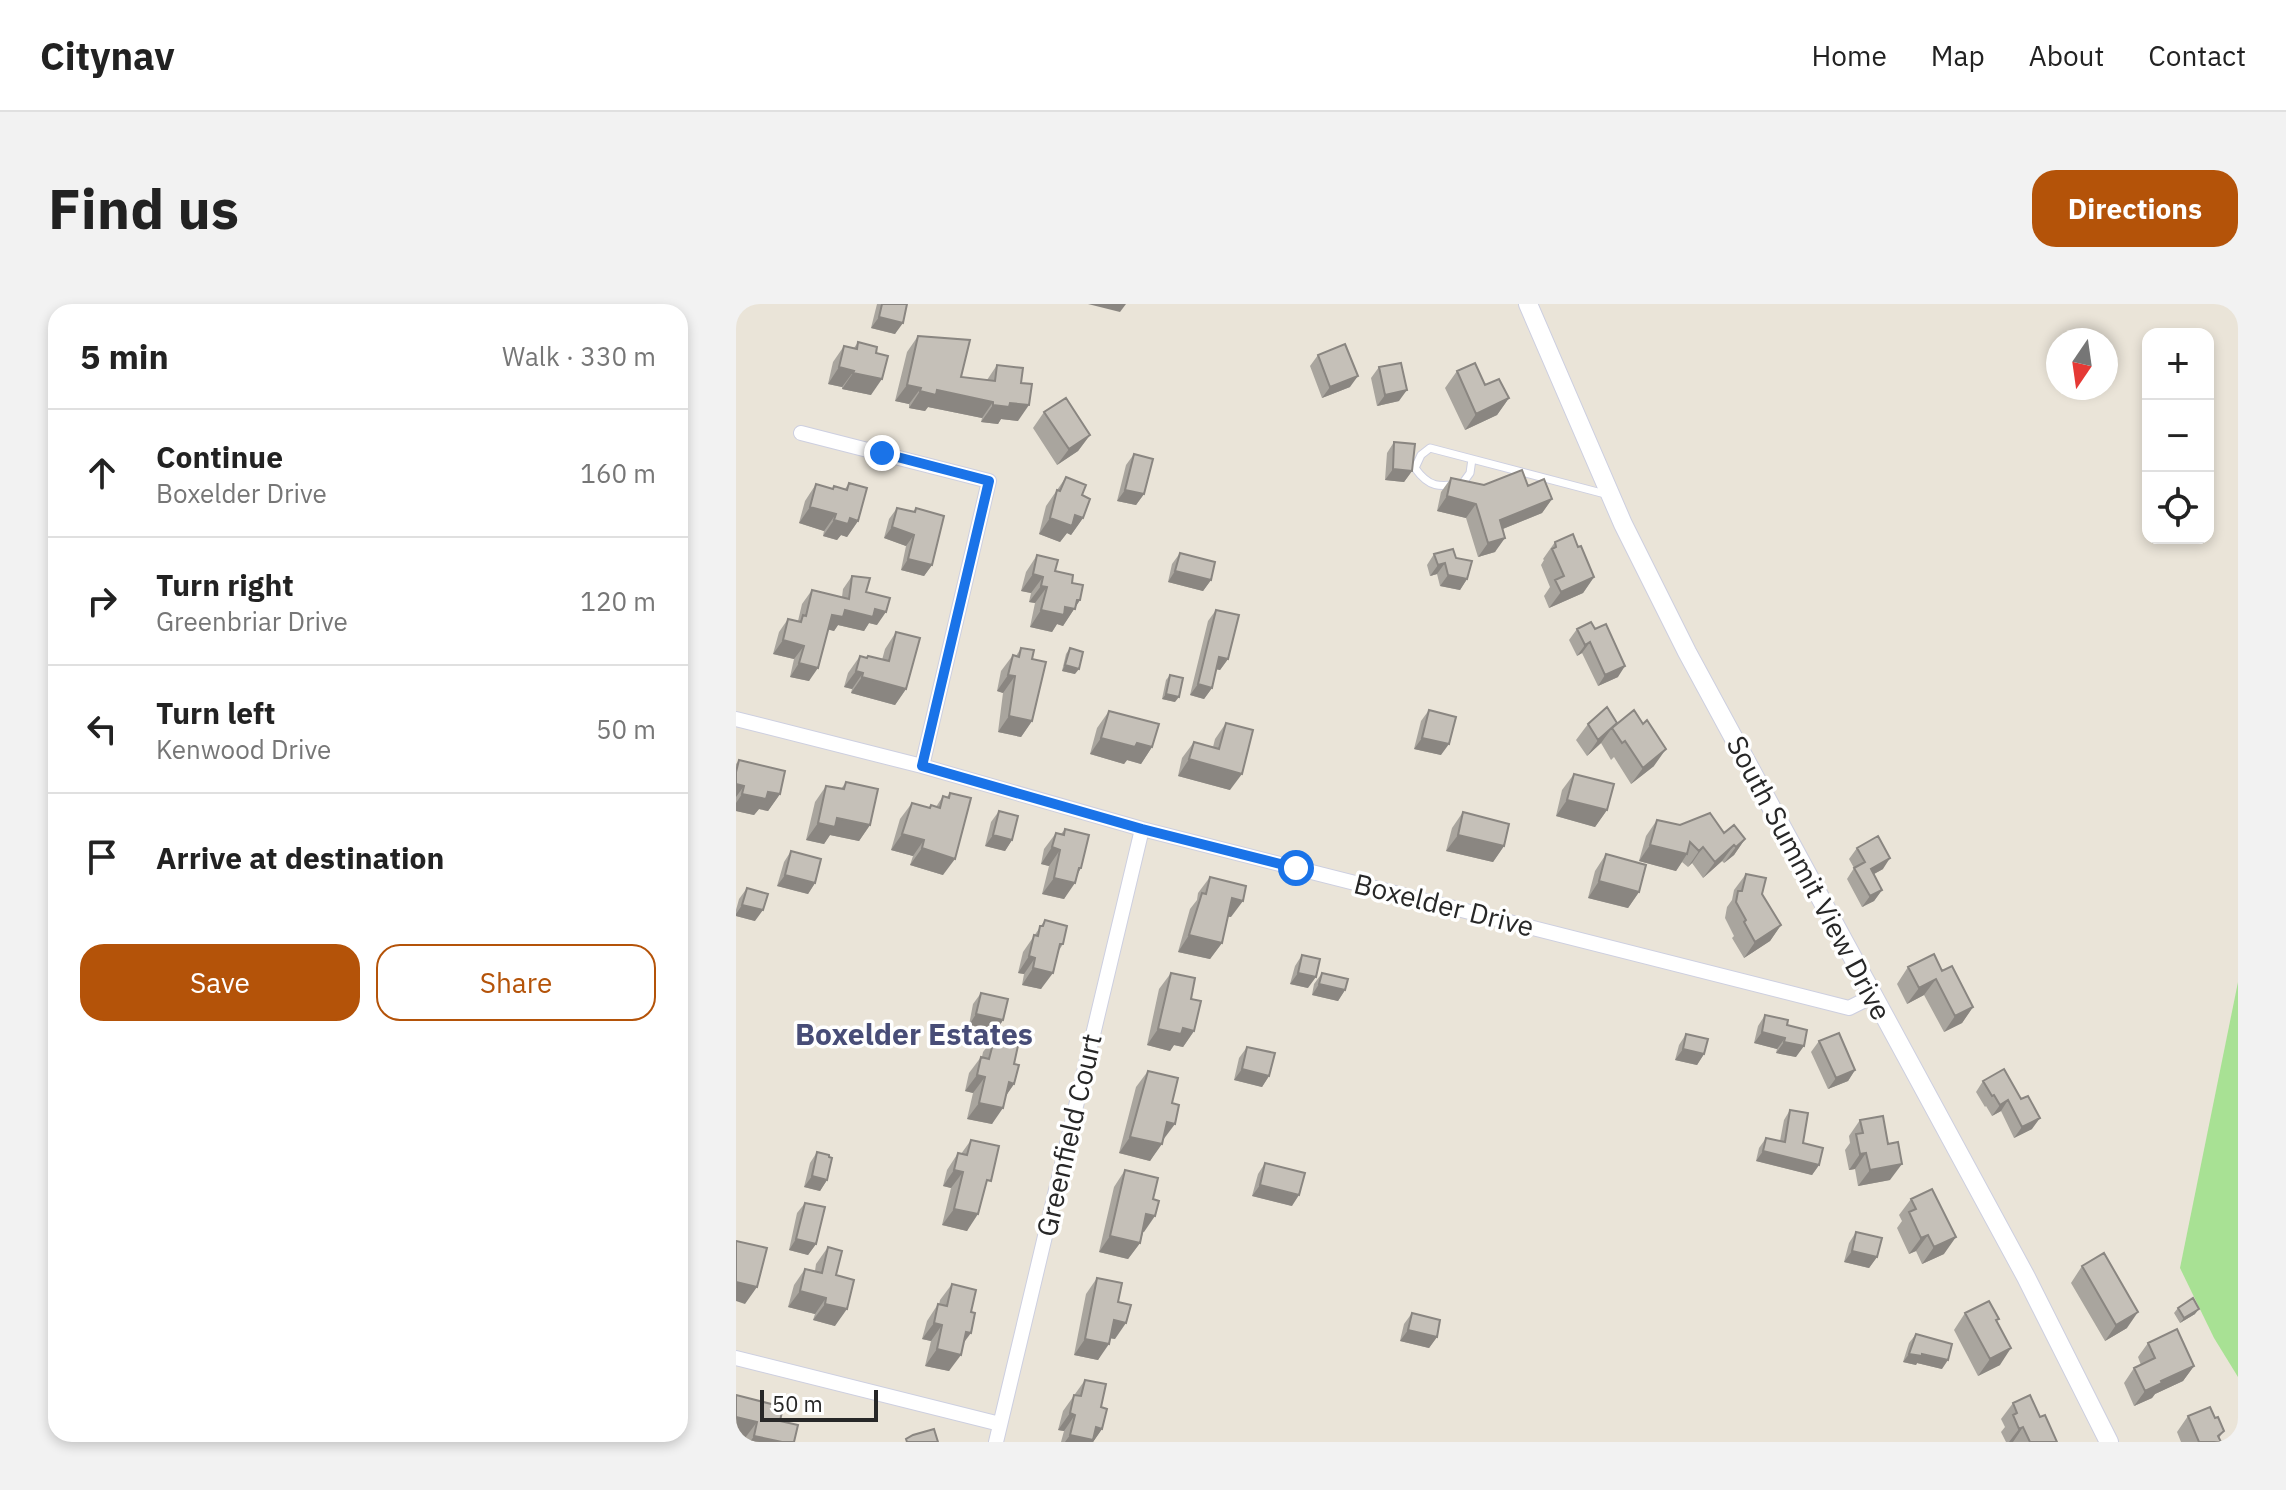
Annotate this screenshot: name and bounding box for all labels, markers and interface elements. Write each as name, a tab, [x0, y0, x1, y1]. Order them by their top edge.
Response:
text: Citynav	[40, 31, 175, 80]
text: Home	[1811, 37, 1887, 74]
text: Map	[1931, 37, 1985, 74]
text: About	[2029, 37, 2104, 74]
text: Contact	[2148, 37, 2246, 74]
button: Directions	[2032, 170, 2238, 247]
text: Find us	[48, 172, 239, 244]
north arrow	[2046, 328, 2118, 400]
map controls	[2142, 328, 2214, 544]
button: +	[2142, 328, 2214, 400]
text: 5 min	[80, 334, 169, 378]
text: Walk · 330 m	[502, 339, 656, 373]
button: −	[2142, 400, 2214, 472]
route end	[864, 435, 900, 471]
text: Continue	[156, 437, 283, 476]
icon: ahead	[80, 451, 124, 495]
text: 160 m	[580, 456, 656, 490]
button: locate	[2142, 472, 2214, 544]
text: Boxelder Drive	[156, 476, 327, 510]
text: Turn right	[156, 565, 294, 604]
icon: right	[80, 579, 124, 623]
text: 120 m	[580, 584, 656, 618]
text: Greenbriar Drive	[156, 604, 348, 638]
text: Turn left	[156, 693, 275, 732]
icon: left	[80, 707, 124, 751]
text: 50 m	[596, 712, 656, 746]
street label: South Summit View Drive	[1719, 729, 1900, 1026]
text: Kenwood Drive	[156, 732, 331, 766]
icon: arrive	[80, 835, 124, 879]
text: Arrive at destination	[156, 838, 444, 877]
route start	[1278, 850, 1314, 886]
street label: Boxelder Drive	[1350, 864, 1538, 945]
button: Save	[80, 944, 360, 1021]
button: Share	[376, 944, 656, 1021]
district label: Boxelder Estates	[795, 1014, 1033, 1053]
street label: Greenfield Court	[1027, 1030, 1110, 1240]
scale bar	[760, 1386, 878, 1422]
text: 50 m	[772, 1389, 823, 1418]

